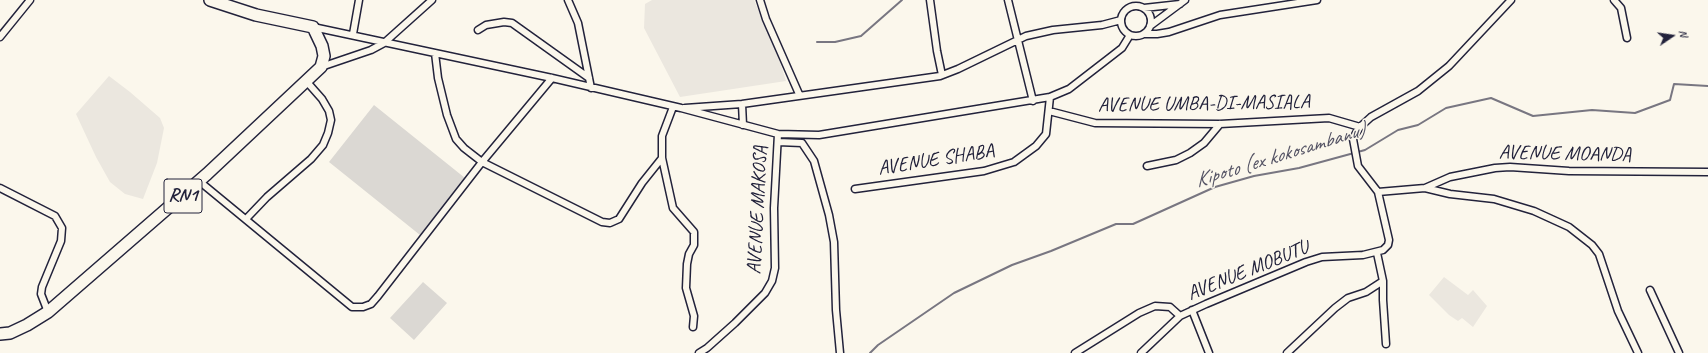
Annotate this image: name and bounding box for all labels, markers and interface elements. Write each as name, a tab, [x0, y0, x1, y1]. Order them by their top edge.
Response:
north arrow	[1652, 16, 1692, 56]
text: N	[1676, 28, 1691, 38]
street label: AVENUE UMBA-DI-MASIALA	[1098, 90, 1310, 118]
water label: Kipoto (ex kokosambanu)	[1192, 118, 1368, 194]
street label: AVENUE SHABA	[876, 139, 996, 181]
street label: AVENUE MOANDA	[1499, 141, 1631, 167]
street label: AVENUE MAKOSA	[743, 145, 773, 275]
road number: RN1	[164, 179, 202, 213]
street label: AVENUE MOBUTU	[1184, 236, 1312, 306]

